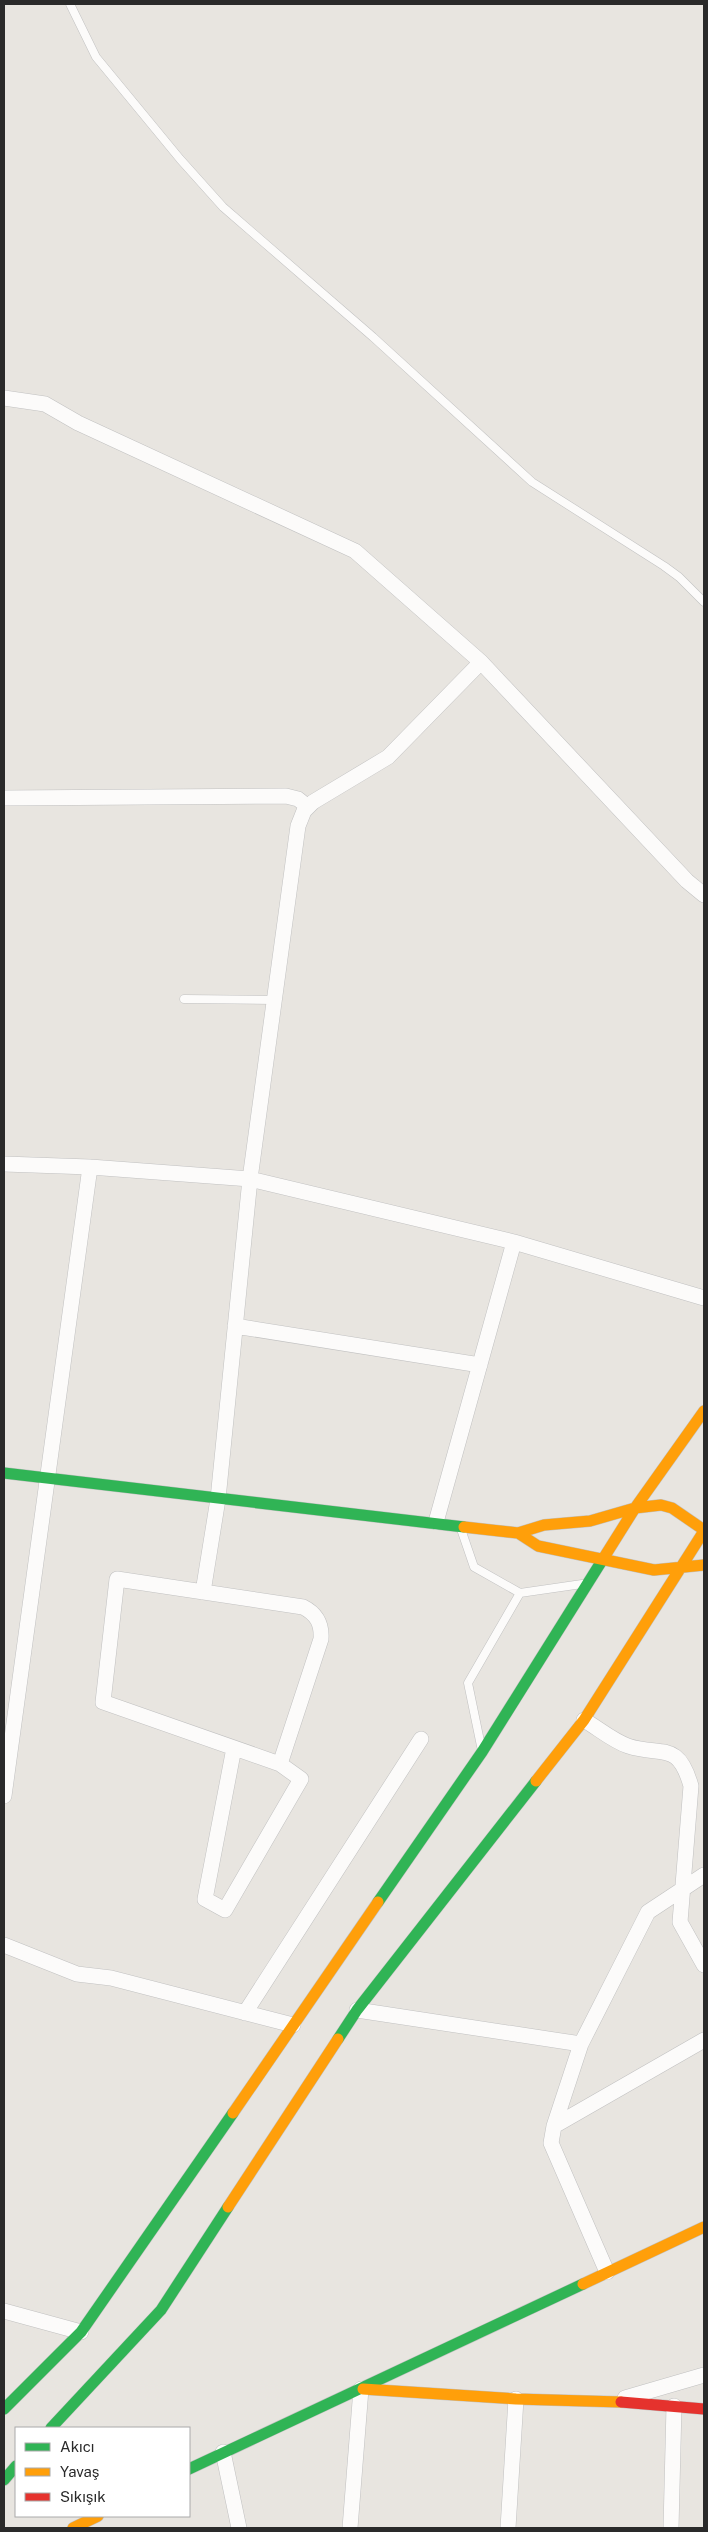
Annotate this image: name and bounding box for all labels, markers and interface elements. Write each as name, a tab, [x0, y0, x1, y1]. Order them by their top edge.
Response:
legend	[15, 2427, 190, 2517]
text: Akıcı	[60, 2438, 94, 2455]
text: Yavaş	[60, 2463, 99, 2480]
text: Sıkışık	[60, 2488, 106, 2505]

